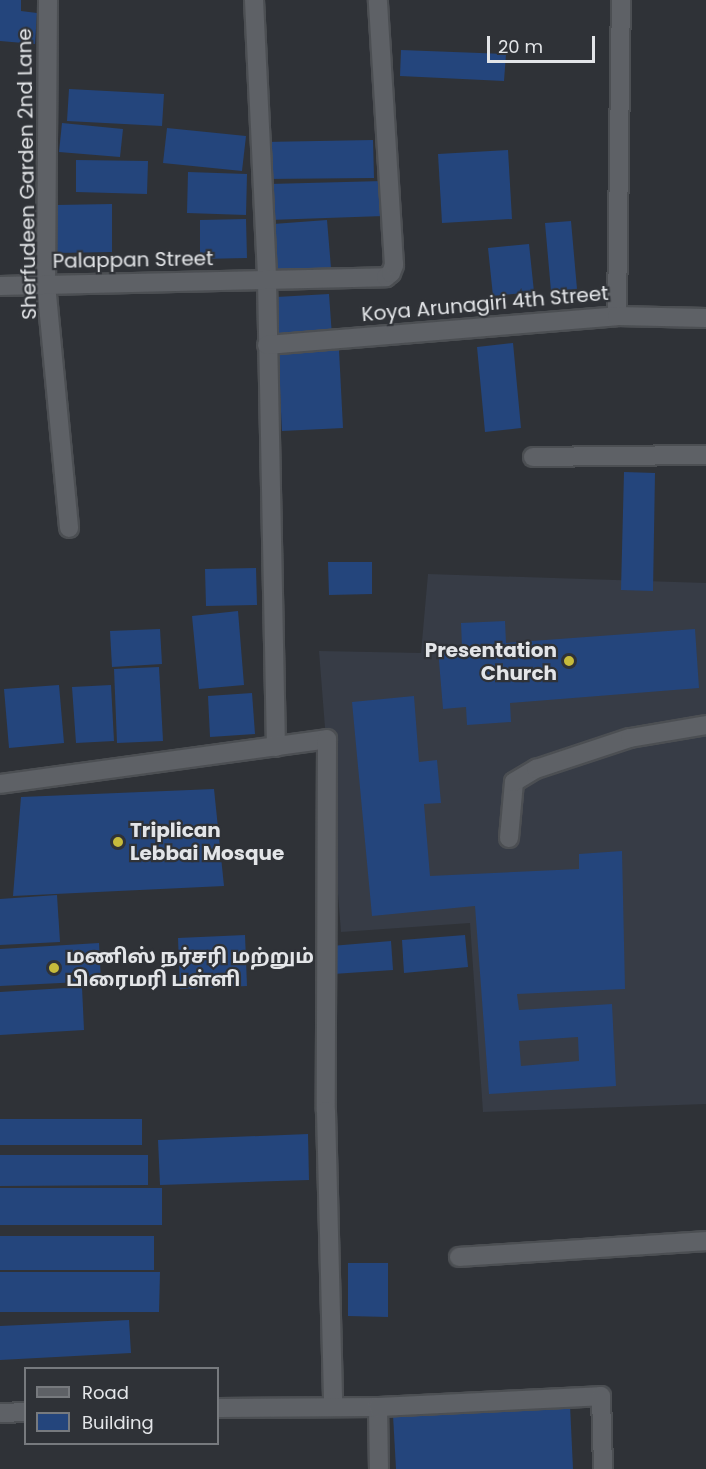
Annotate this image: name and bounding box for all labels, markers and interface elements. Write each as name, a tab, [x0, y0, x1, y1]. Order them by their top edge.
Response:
scale bar	[490, 24, 598, 62]
street label: Sherfudeen Garden 2nd Lane	[12, 28, 42, 320]
text: 20 m	[498, 34, 543, 59]
street label: Palappan Street	[52, 247, 214, 273]
street label: Koya Arunagiri 4th Street	[361, 281, 609, 327]
place label: Presentation Church	[425, 638, 557, 685]
marker: Presentation Church	[562, 654, 576, 668]
place label: Triplican Lebbai Mosque	[130, 819, 284, 866]
marker: Triplican Lebbai Mosque	[111, 835, 125, 849]
place label: மணிஸ் நர்சரி மற்றும் பிரைமரி பள்ளி	[66, 945, 314, 992]
marker: மணிஸ் நர்சரி மற்றும் பிரைமரி பள்ளி	[47, 961, 61, 975]
legend	[24, 1367, 219, 1445]
text: Road	[82, 1380, 129, 1405]
text: Building	[82, 1410, 154, 1435]

